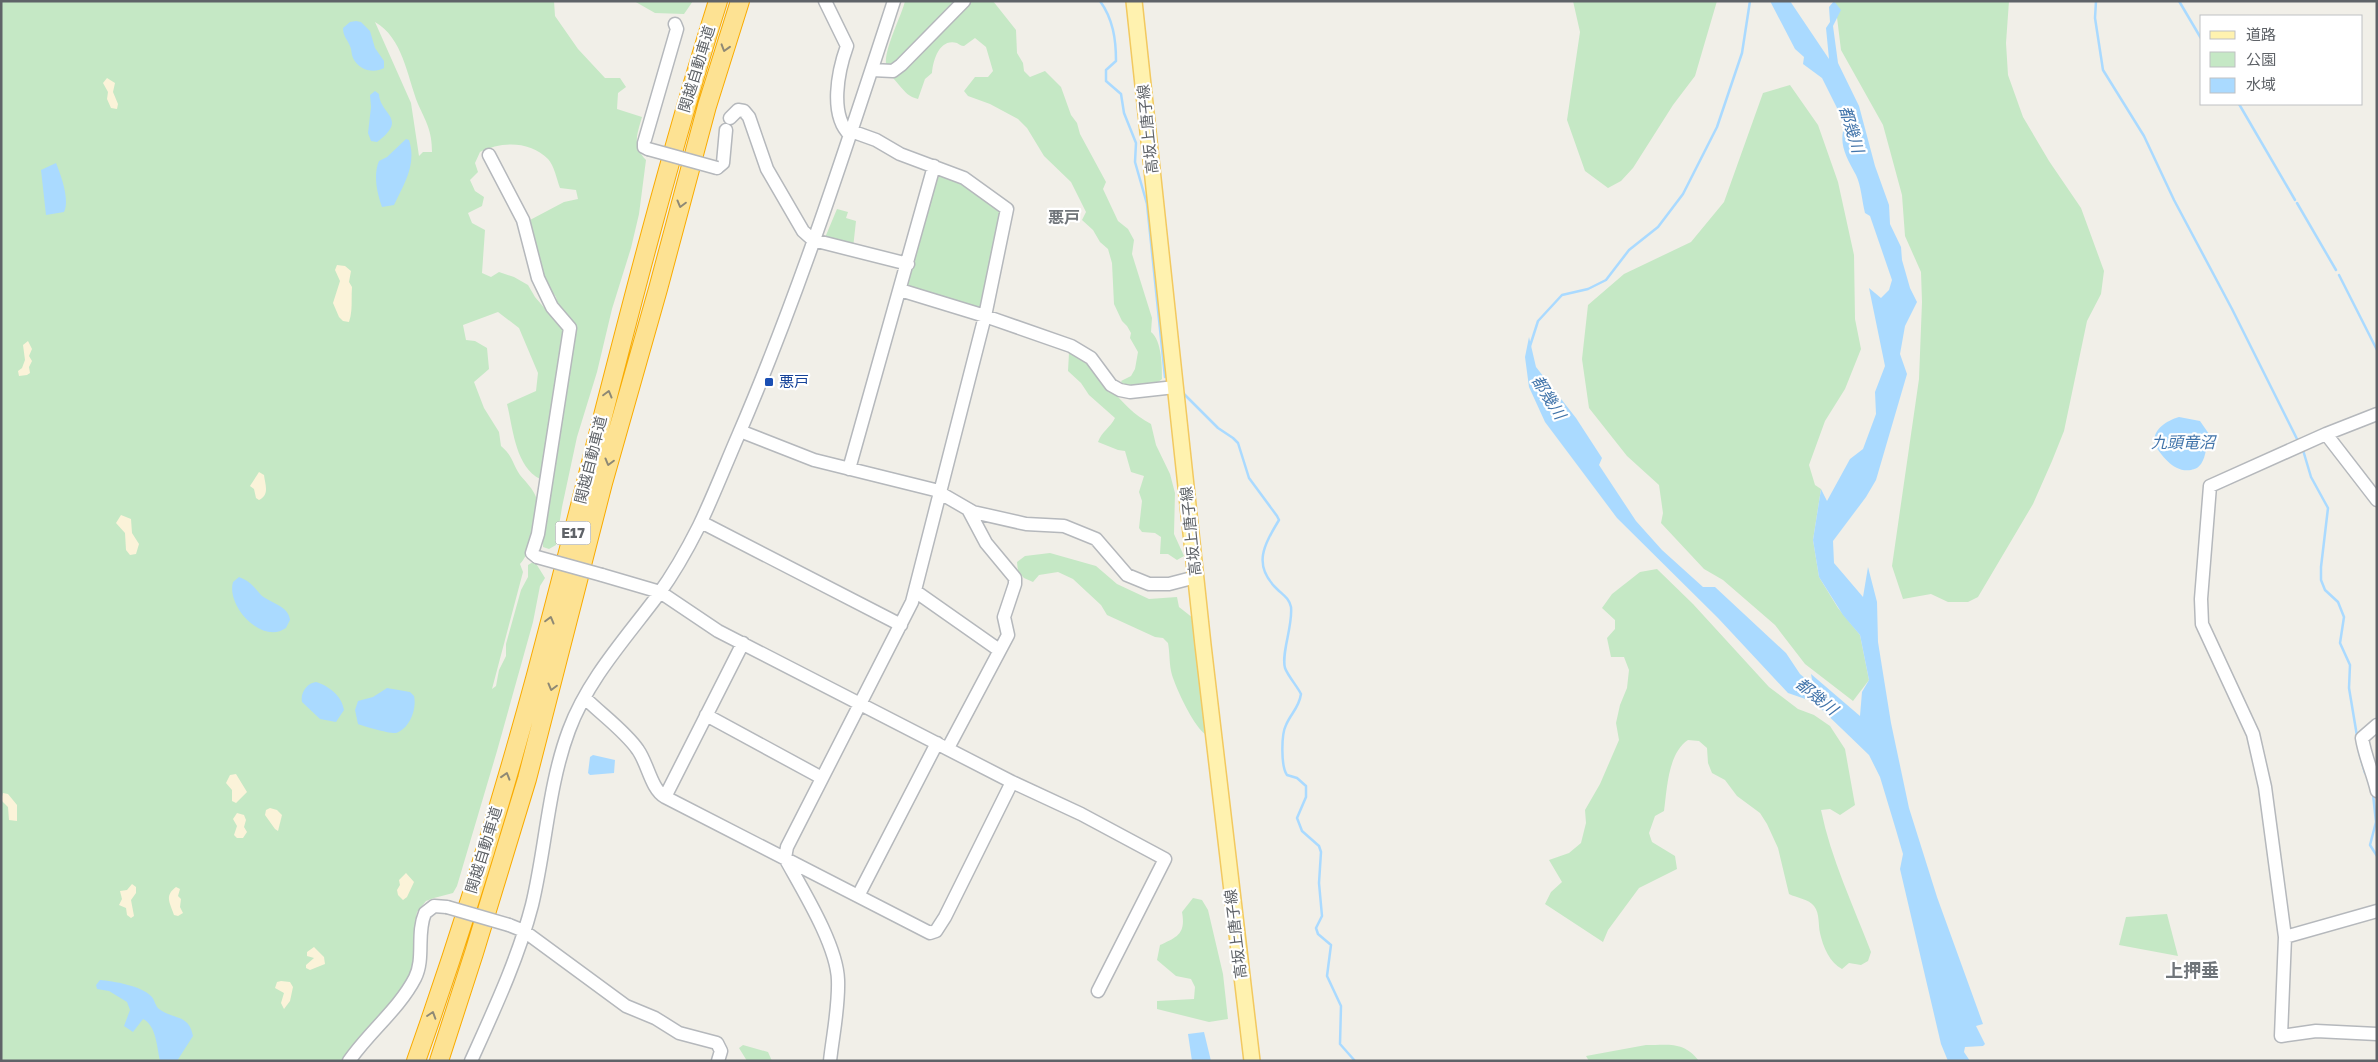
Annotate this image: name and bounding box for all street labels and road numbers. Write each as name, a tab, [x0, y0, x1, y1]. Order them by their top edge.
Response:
street label: 関越自動車道	[674, 23, 718, 114]
street label: 高坂上唐子線	[1133, 83, 1161, 175]
street label: 関越自動車道	[570, 414, 610, 506]
street label: 高坂上唐子線	[1176, 485, 1204, 577]
road number: E17	[556, 522, 590, 544]
street label: 関越自動車道	[461, 804, 505, 895]
street label: 高坂上唐子線	[1221, 888, 1249, 980]

